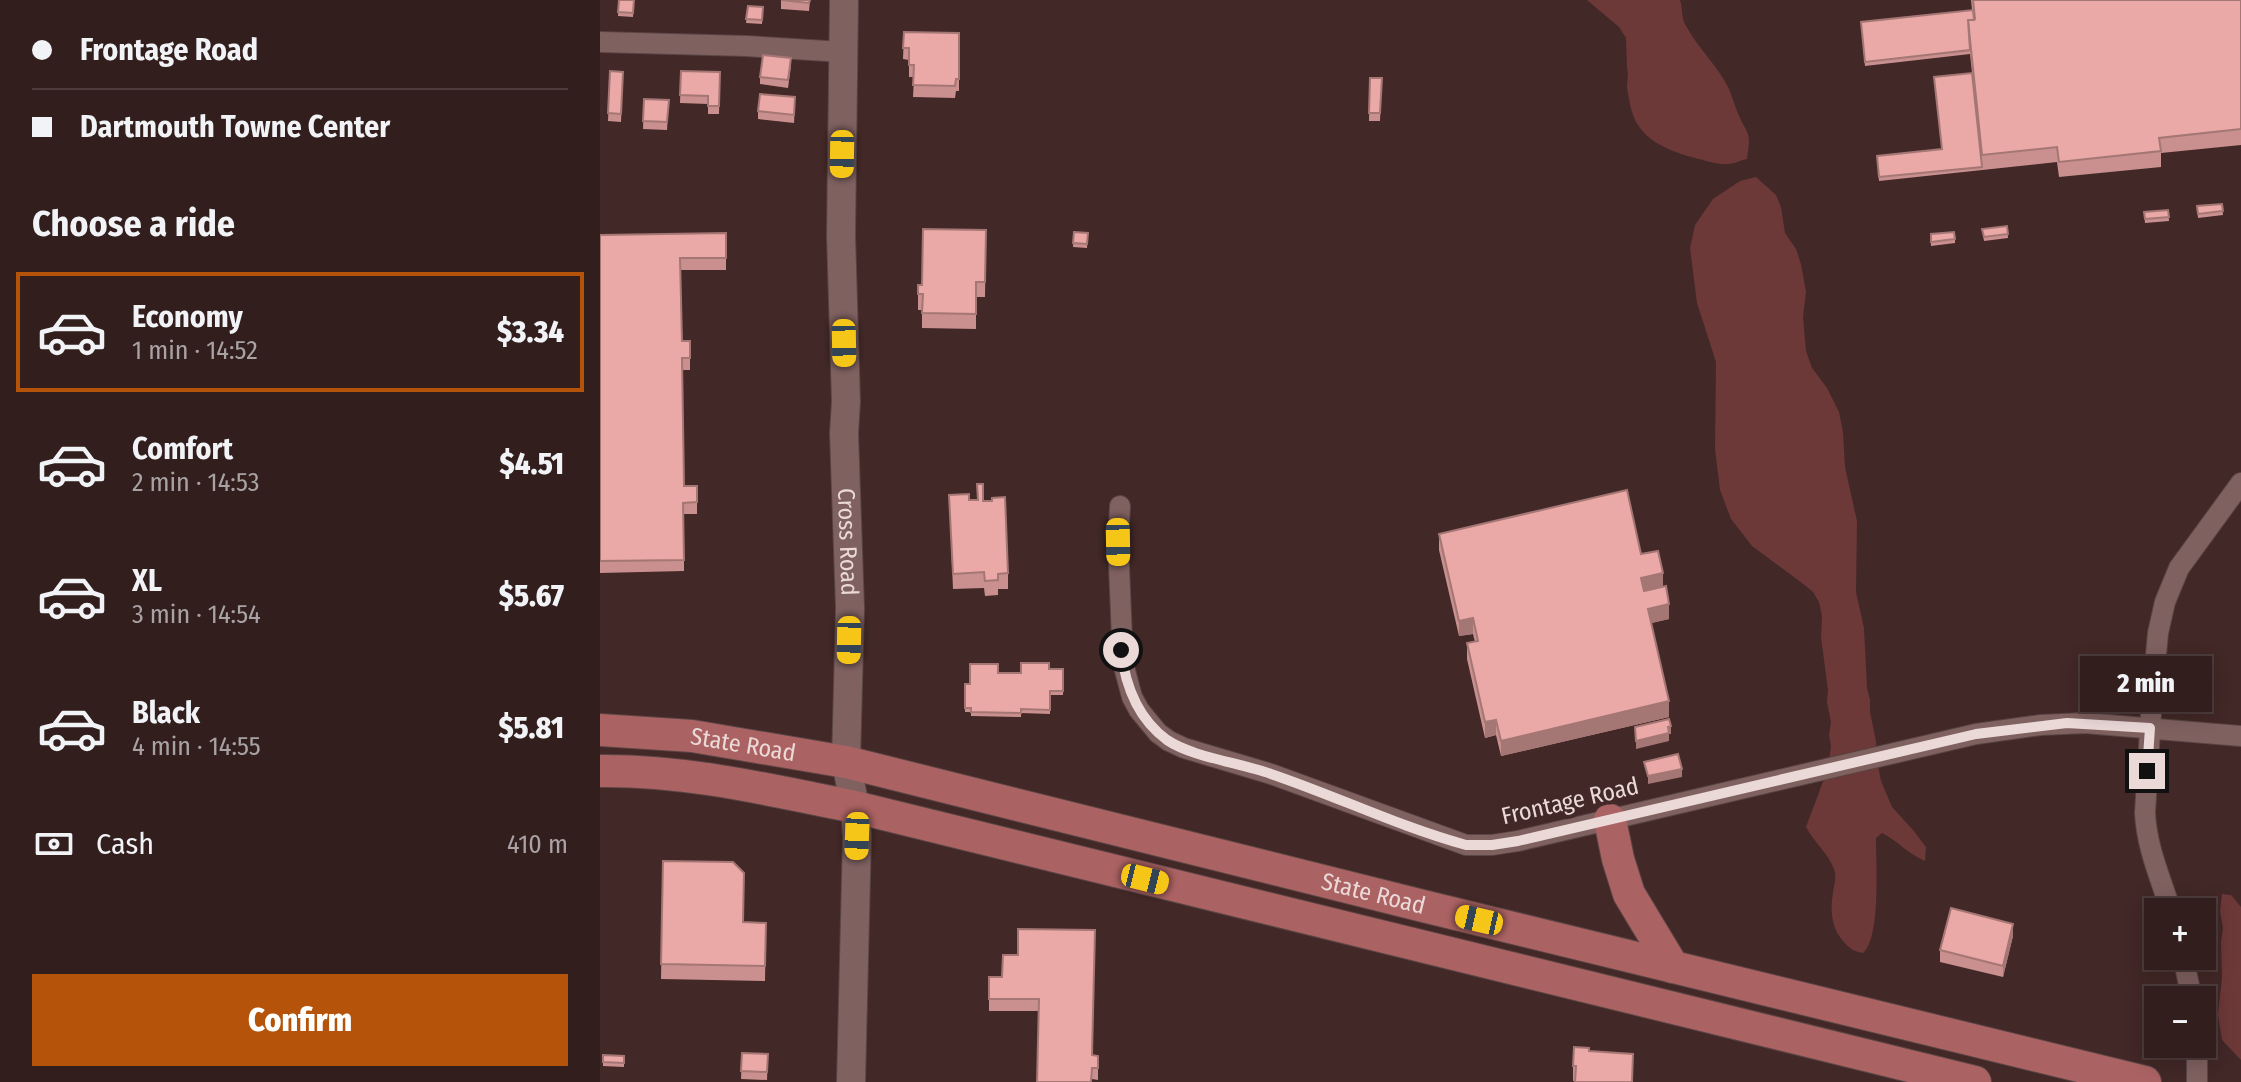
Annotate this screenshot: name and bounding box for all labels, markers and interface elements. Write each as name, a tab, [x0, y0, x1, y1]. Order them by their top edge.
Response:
text: Frontage Road	[80, 32, 258, 68]
text: Dartmouth Towne Center	[80, 109, 390, 145]
car	[830, 130, 854, 178]
text: Choose a ride	[32, 202, 235, 246]
icon: car	[36, 296, 108, 368]
text: Economy	[132, 299, 243, 335]
text: $3.34	[497, 314, 564, 350]
car	[832, 319, 856, 367]
text: 1 min · 14:52	[132, 335, 258, 366]
icon: car	[36, 428, 108, 500]
text: Comfort	[132, 431, 233, 467]
text: $4.51	[500, 446, 564, 482]
text: 2 min · 14:53	[132, 467, 259, 498]
street label: Cross Road	[832, 487, 864, 596]
car	[1106, 518, 1130, 566]
icon: car	[36, 560, 108, 632]
text: XL	[132, 563, 162, 599]
text: $5.67	[499, 578, 564, 614]
text: 3 min · 14:54	[132, 599, 261, 630]
car	[837, 616, 861, 664]
route start	[1103, 632, 1139, 668]
callout: 2 min	[2081, 655, 2213, 711]
text: 2 min	[2117, 668, 2175, 699]
icon: car	[36, 692, 108, 764]
text: Black	[132, 695, 200, 731]
text: $5.81	[498, 710, 564, 746]
street label: State Road	[688, 722, 798, 767]
text: 4 min · 14:55	[132, 731, 261, 762]
route end	[2129, 753, 2165, 789]
street label: Frontage Road	[1499, 772, 1641, 830]
car	[844, 812, 870, 860]
icon: cash	[32, 822, 76, 866]
text: Cash	[96, 826, 154, 862]
text: 410 m	[507, 829, 568, 860]
car	[1119, 862, 1171, 896]
street label: State Road	[1319, 867, 1428, 920]
map controls	[2144, 898, 2216, 1058]
button: +	[2144, 898, 2216, 970]
car	[1453, 903, 1505, 937]
button: Confirm	[32, 974, 568, 1066]
button: −	[2144, 986, 2216, 1058]

